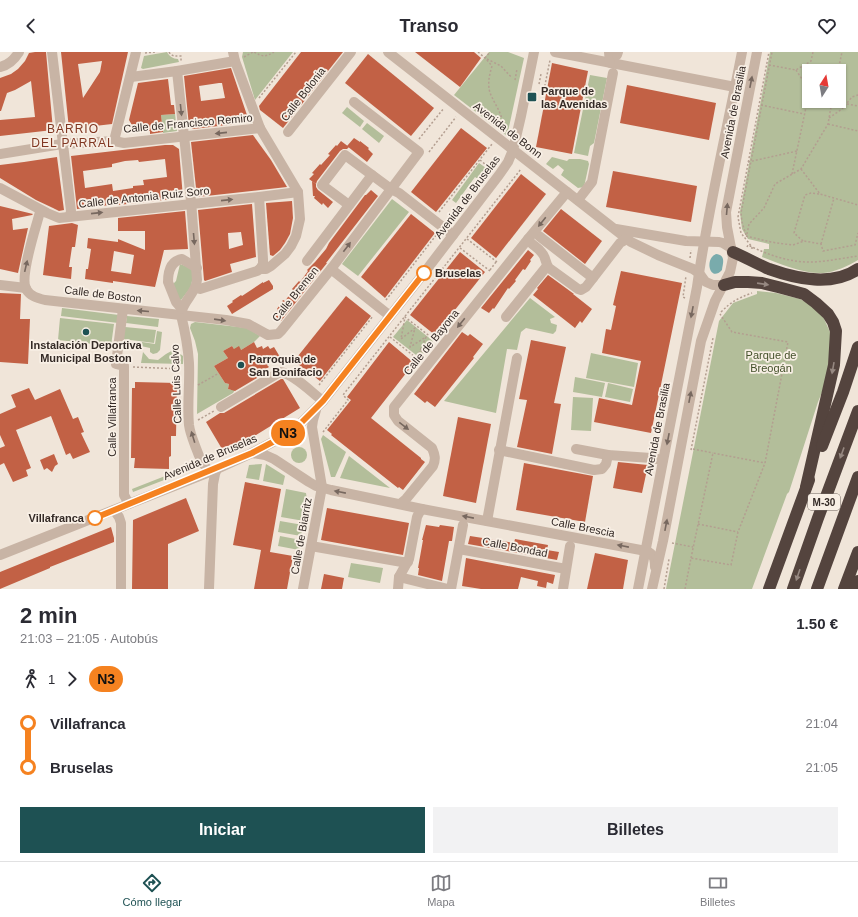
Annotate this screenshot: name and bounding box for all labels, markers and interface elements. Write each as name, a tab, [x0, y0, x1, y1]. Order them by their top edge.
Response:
icon: back	[20, 15, 42, 37]
icon: heart	[816, 15, 838, 37]
text: Transo	[399, 16, 459, 36]
street label: Calle Bolonia	[278, 64, 328, 123]
street label: Avenida de Brasilia	[718, 64, 748, 159]
north arrow	[802, 64, 846, 108]
map controls	[802, 64, 846, 108]
one-way arrow	[748, 76, 754, 88]
place label: Parque de las Avenidas	[541, 85, 607, 110]
marker: Parque de las Avenidas	[526, 91, 538, 103]
street label: Avenida de Bonn	[471, 100, 545, 160]
one-way arrow	[178, 104, 184, 116]
street label: Calle de Francisco Remiro	[123, 111, 253, 135]
district label: BARRIO DEL PARRAL	[31, 122, 115, 150]
one-way arrow	[215, 129, 227, 136]
street label: Avenida de Bruselas	[432, 153, 502, 241]
street label: Calle de Antonia Ruiz Soro	[78, 184, 210, 210]
one-way arrow	[221, 197, 233, 204]
one-way arrow	[724, 203, 730, 216]
one-way arrow	[91, 210, 103, 217]
one-way arrow	[537, 216, 546, 227]
one-way arrow	[191, 233, 197, 245]
one-way arrow	[343, 242, 352, 253]
one-way arrow	[24, 260, 30, 272]
street label: Calle Bremen	[269, 264, 321, 324]
marker: Bruselas	[416, 265, 432, 281]
place label: Bruselas	[435, 267, 481, 279]
one-way arrow	[757, 281, 769, 287]
street label: Calle de Boston	[64, 283, 142, 305]
street label: Calle de Bayona	[401, 306, 462, 377]
one-way arrow	[689, 306, 695, 318]
one-way arrow	[137, 308, 149, 314]
one-way arrow	[214, 317, 226, 323]
one-way arrow	[456, 318, 465, 329]
marker: Instalación Deportiva Municipal Boston	[81, 327, 91, 337]
place label: Instalación Deportiva Municipal Boston	[30, 339, 143, 364]
street label: Calle Luis Calvo	[169, 344, 183, 424]
park label: Parque de Breogán	[746, 349, 796, 374]
place label: Parroquia de San Bonifacio	[249, 353, 323, 378]
marker: Parroquia de San Bonifacio	[236, 360, 246, 370]
one-way arrow	[830, 362, 836, 374]
street label: Calle Villafranca	[106, 376, 118, 457]
street label: Avenida de Brasilia	[642, 381, 672, 476]
one-way arrow	[687, 391, 693, 403]
line badge: N3	[270, 420, 306, 446]
one-way arrow	[398, 422, 409, 430]
text: N3	[279, 425, 297, 441]
one-way arrow	[190, 431, 196, 443]
street label: Avenida de Bruselas	[161, 432, 259, 482]
one-way arrow	[664, 433, 670, 446]
one-way arrow	[839, 447, 845, 459]
one-way arrow	[334, 489, 347, 495]
road number: M-30	[808, 494, 840, 510]
street label: Calle de Biarritz	[288, 497, 314, 575]
marker: Villafranca	[87, 510, 103, 526]
place label: Villafranca	[29, 512, 85, 524]
one-way arrow	[462, 514, 474, 520]
street label: Calle Brescia	[550, 515, 617, 539]
one-way arrow	[663, 519, 669, 531]
street label: Calle Bondad	[481, 535, 549, 559]
one-way arrow	[617, 543, 629, 549]
one-way arrow	[795, 570, 801, 582]
text: 2 min	[20, 603, 77, 628]
text: 1.50 €	[796, 615, 838, 632]
text: 21:03 – 21:05 · Autobús	[20, 631, 158, 646]
icon: walk	[20, 668, 42, 690]
icon: forward	[61, 668, 83, 690]
text: N3	[97, 671, 115, 687]
text: 1	[48, 672, 55, 687]
text: Villafranca	[50, 715, 126, 732]
text: 21:04	[805, 716, 838, 731]
text: Bruselas	[50, 759, 113, 776]
text: 21:05	[805, 760, 838, 775]
button: Iniciar	[20, 807, 425, 853]
button: Billetes	[433, 807, 838, 853]
tab: Cómo llegar	[123, 872, 182, 908]
tab: Mapa	[427, 872, 455, 908]
tab: Billetes	[700, 872, 735, 908]

